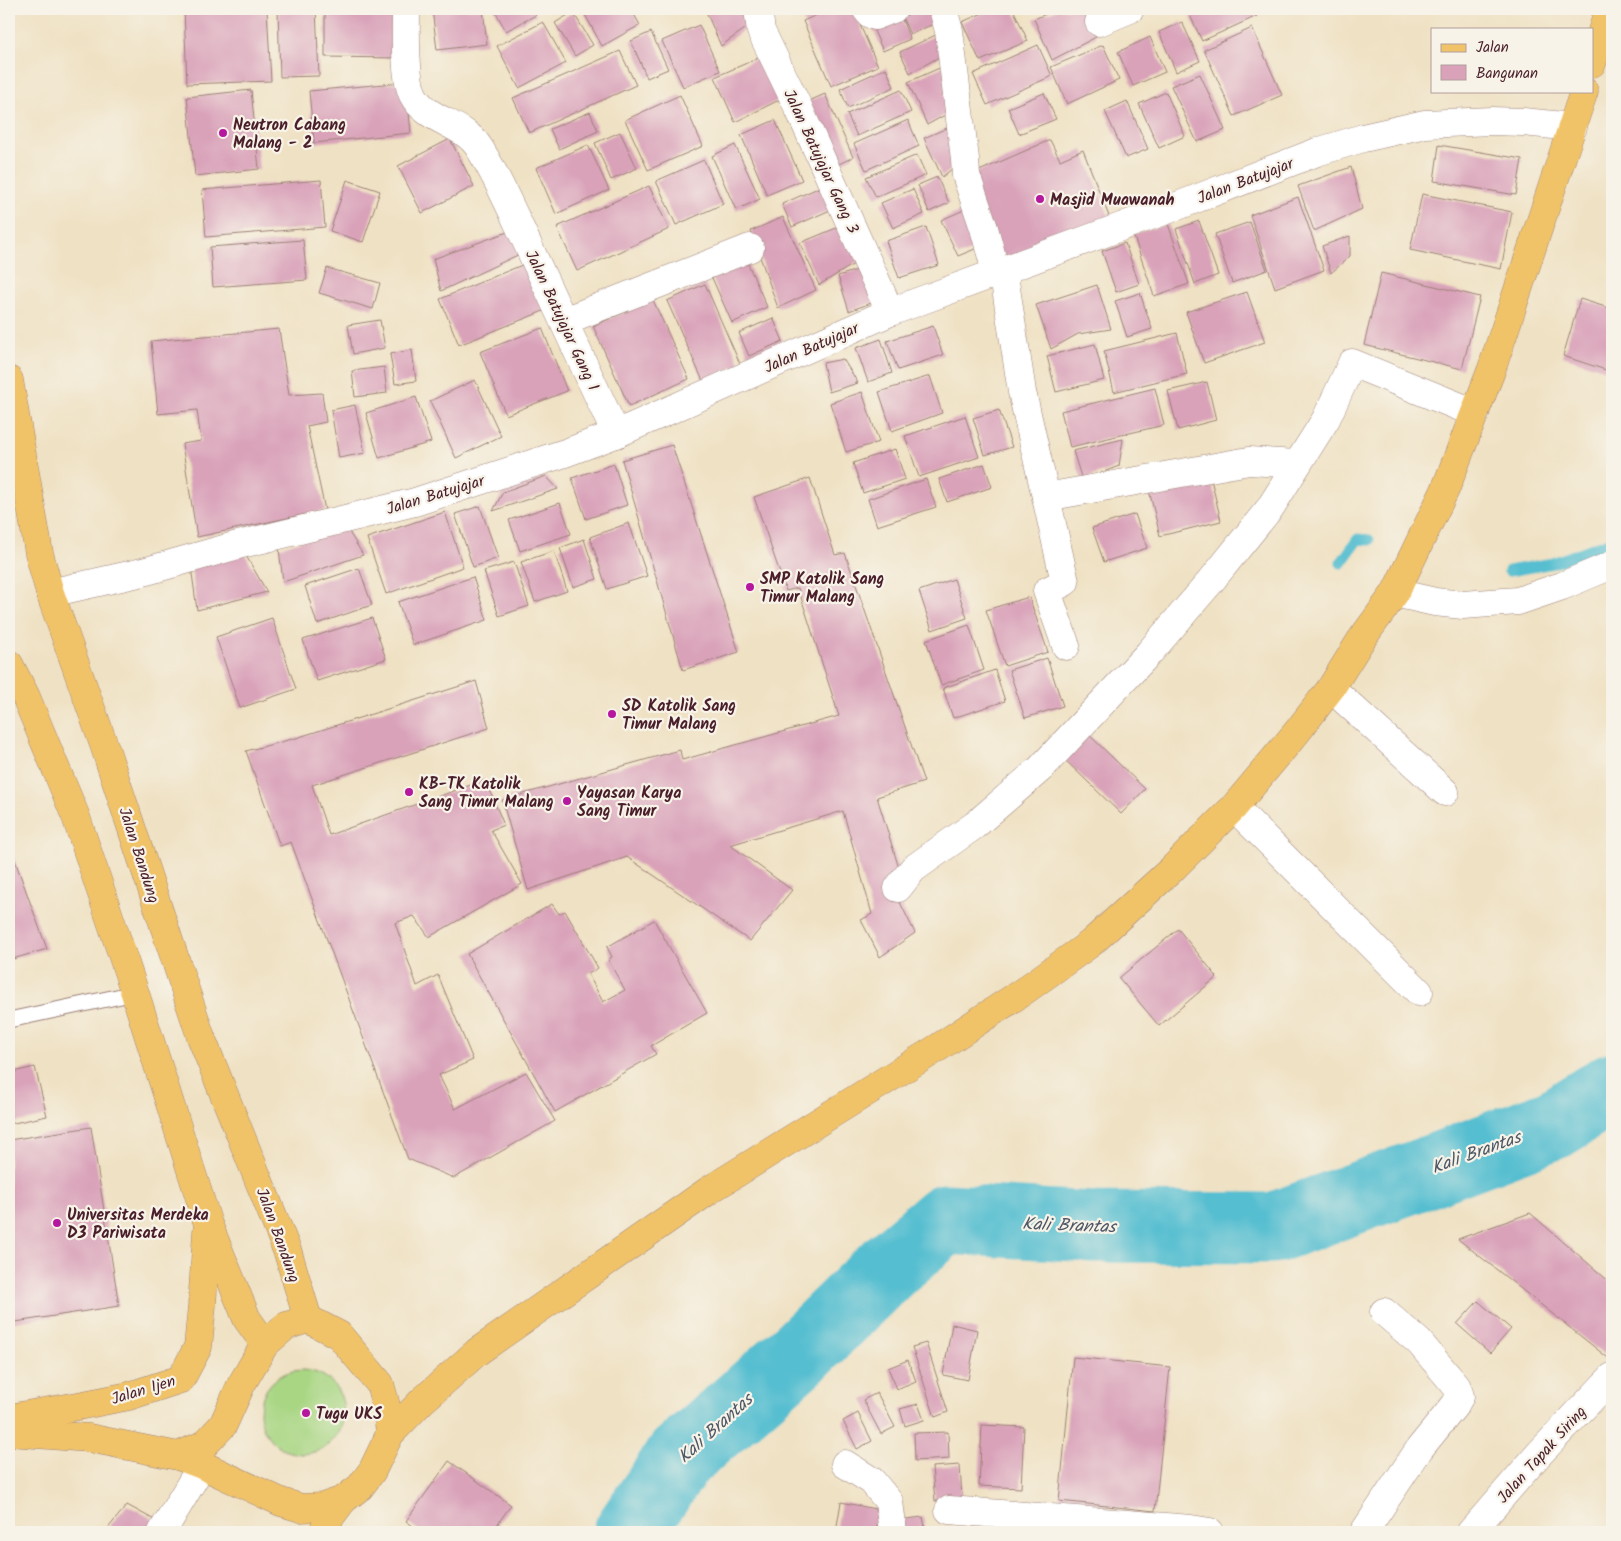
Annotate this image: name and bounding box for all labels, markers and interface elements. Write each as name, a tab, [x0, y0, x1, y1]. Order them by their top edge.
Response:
legend	[1431, 28, 1594, 92]
text: Jalan	[1476, 36, 1509, 60]
text: Bangunan	[1476, 62, 1538, 86]
street label: Jalan Batujajar Gang 3	[776, 85, 865, 238]
place label: Neutron Cabang Malang - 2	[233, 113, 346, 156]
marker: Neutron Cabang Malang - 2	[217, 127, 229, 139]
street label: Jalan Batujajar	[1194, 151, 1299, 211]
place label: Masjid Muawanah	[1050, 188, 1174, 213]
marker: Masjid Muawanah	[1034, 193, 1046, 205]
street label: Jalan Batujajar Gang 1	[518, 246, 605, 395]
street label: Jalan Batujajar	[760, 316, 865, 380]
street label: Jalan Batujajar	[383, 468, 489, 522]
place label: SMP Katolik Sang Timur Malang	[760, 567, 884, 610]
marker: SMP Katolik Sang Timur Malang	[744, 581, 756, 593]
place label: SD Katolik Sang Timur Malang	[622, 694, 736, 737]
marker: SD Katolik Sang Timur Malang	[606, 708, 618, 720]
place label: KB-TK Katolik Sang Timur Malang	[419, 772, 554, 815]
place label: Yayasan Karya Sang Timur	[577, 781, 681, 824]
marker: KB-TK Katolik Sang Timur Malang	[403, 786, 415, 798]
marker: Yayasan Karya Sang Timur	[561, 795, 573, 807]
street label: Jalan Bandung	[111, 804, 166, 907]
water label: Kali Brantas	[1428, 1123, 1528, 1183]
street label: Jalan Bandung	[249, 1185, 306, 1286]
place label: Universitas Merdeka D3 Pariwisata	[67, 1203, 209, 1246]
water label: Kali Brantas	[1022, 1210, 1119, 1243]
marker: Universitas Merdeka D3 Pariwisata	[51, 1217, 63, 1229]
street label: Jalan Ijen	[108, 1369, 179, 1412]
water label: Kali Brantas	[672, 1385, 762, 1471]
street label: Jalan Tapak Siring	[1491, 1401, 1593, 1509]
place label: Tugu UKS	[316, 1402, 382, 1427]
marker: Tugu UKS	[300, 1407, 312, 1419]

